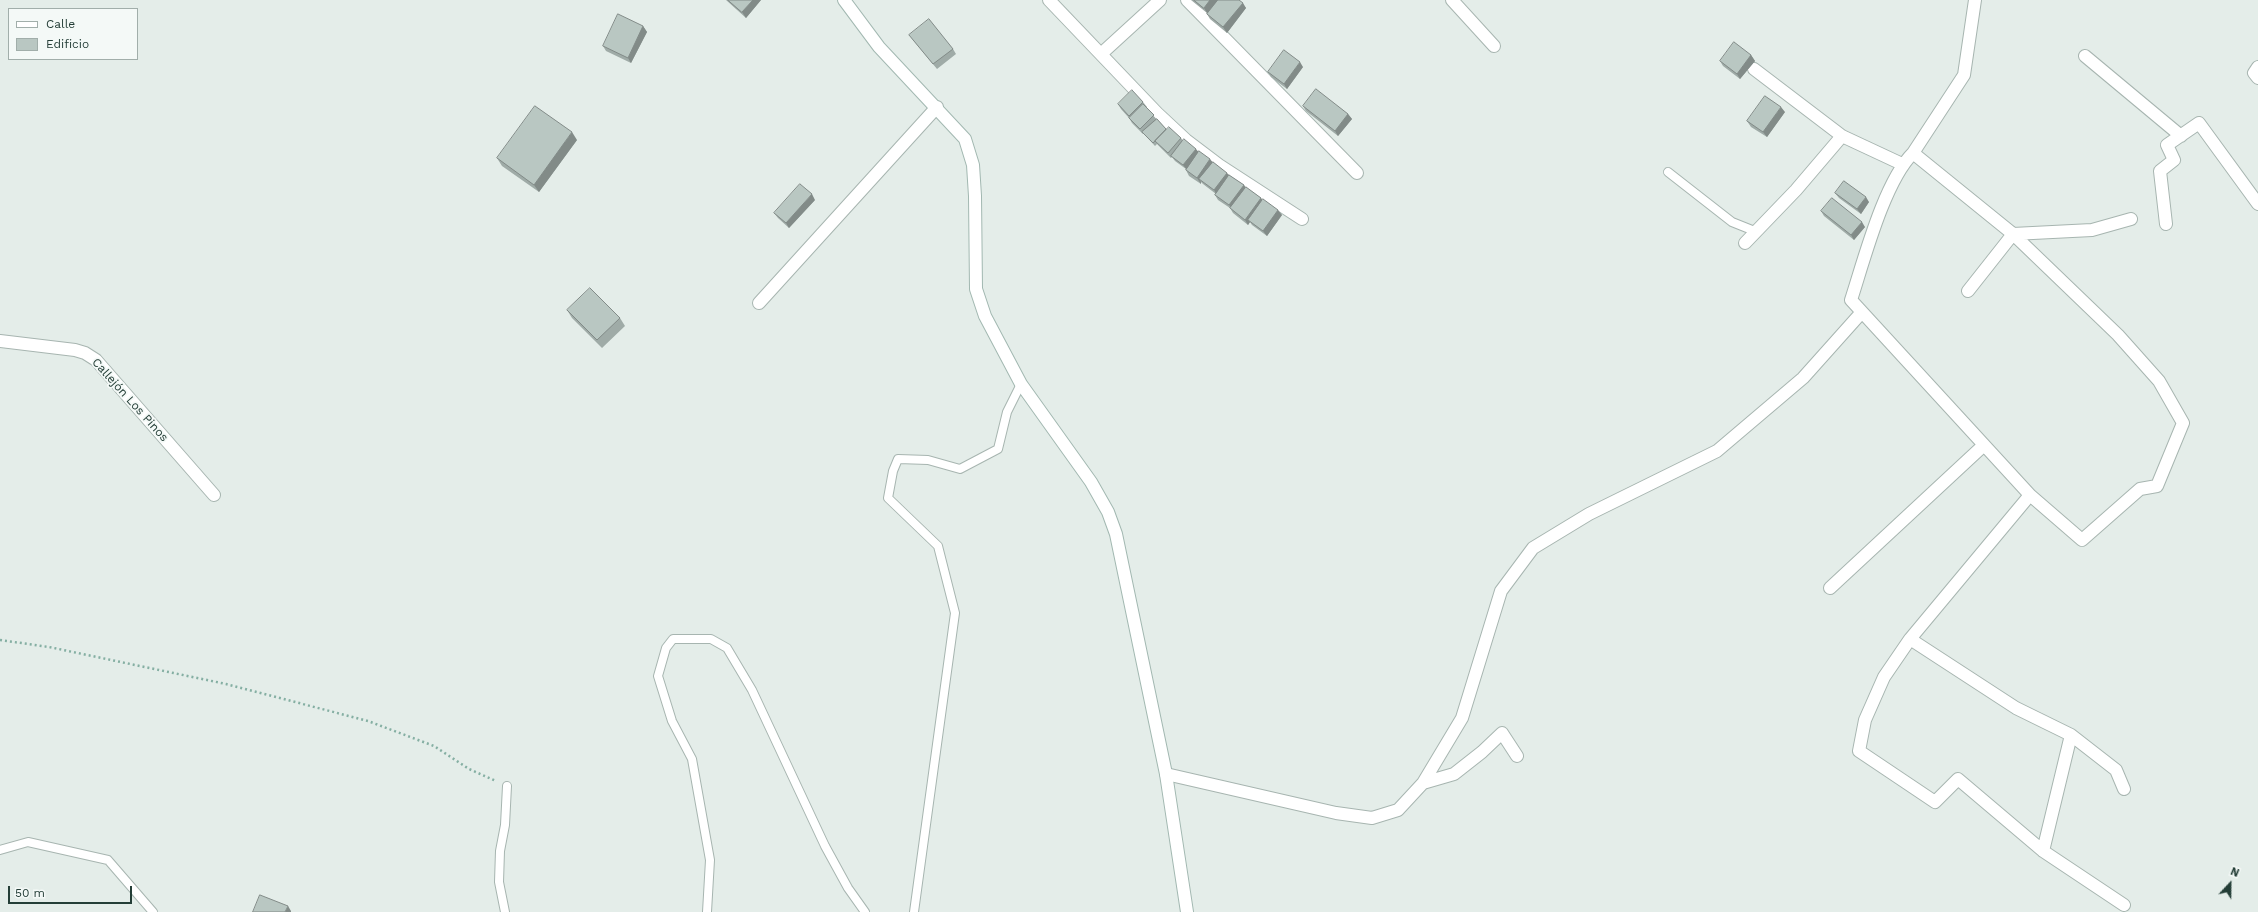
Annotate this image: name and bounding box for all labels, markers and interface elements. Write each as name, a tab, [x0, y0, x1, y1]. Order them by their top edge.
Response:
legend	[8, 8, 138, 60]
text: Calle	[46, 17, 75, 31]
text: Edificio	[46, 37, 89, 51]
street label: Callejón Los Pinos	[89, 355, 171, 445]
north arrow	[2210, 864, 2250, 904]
text: N	[2228, 865, 2241, 880]
scale bar	[10, 878, 134, 904]
text: 50 m	[15, 886, 45, 900]

